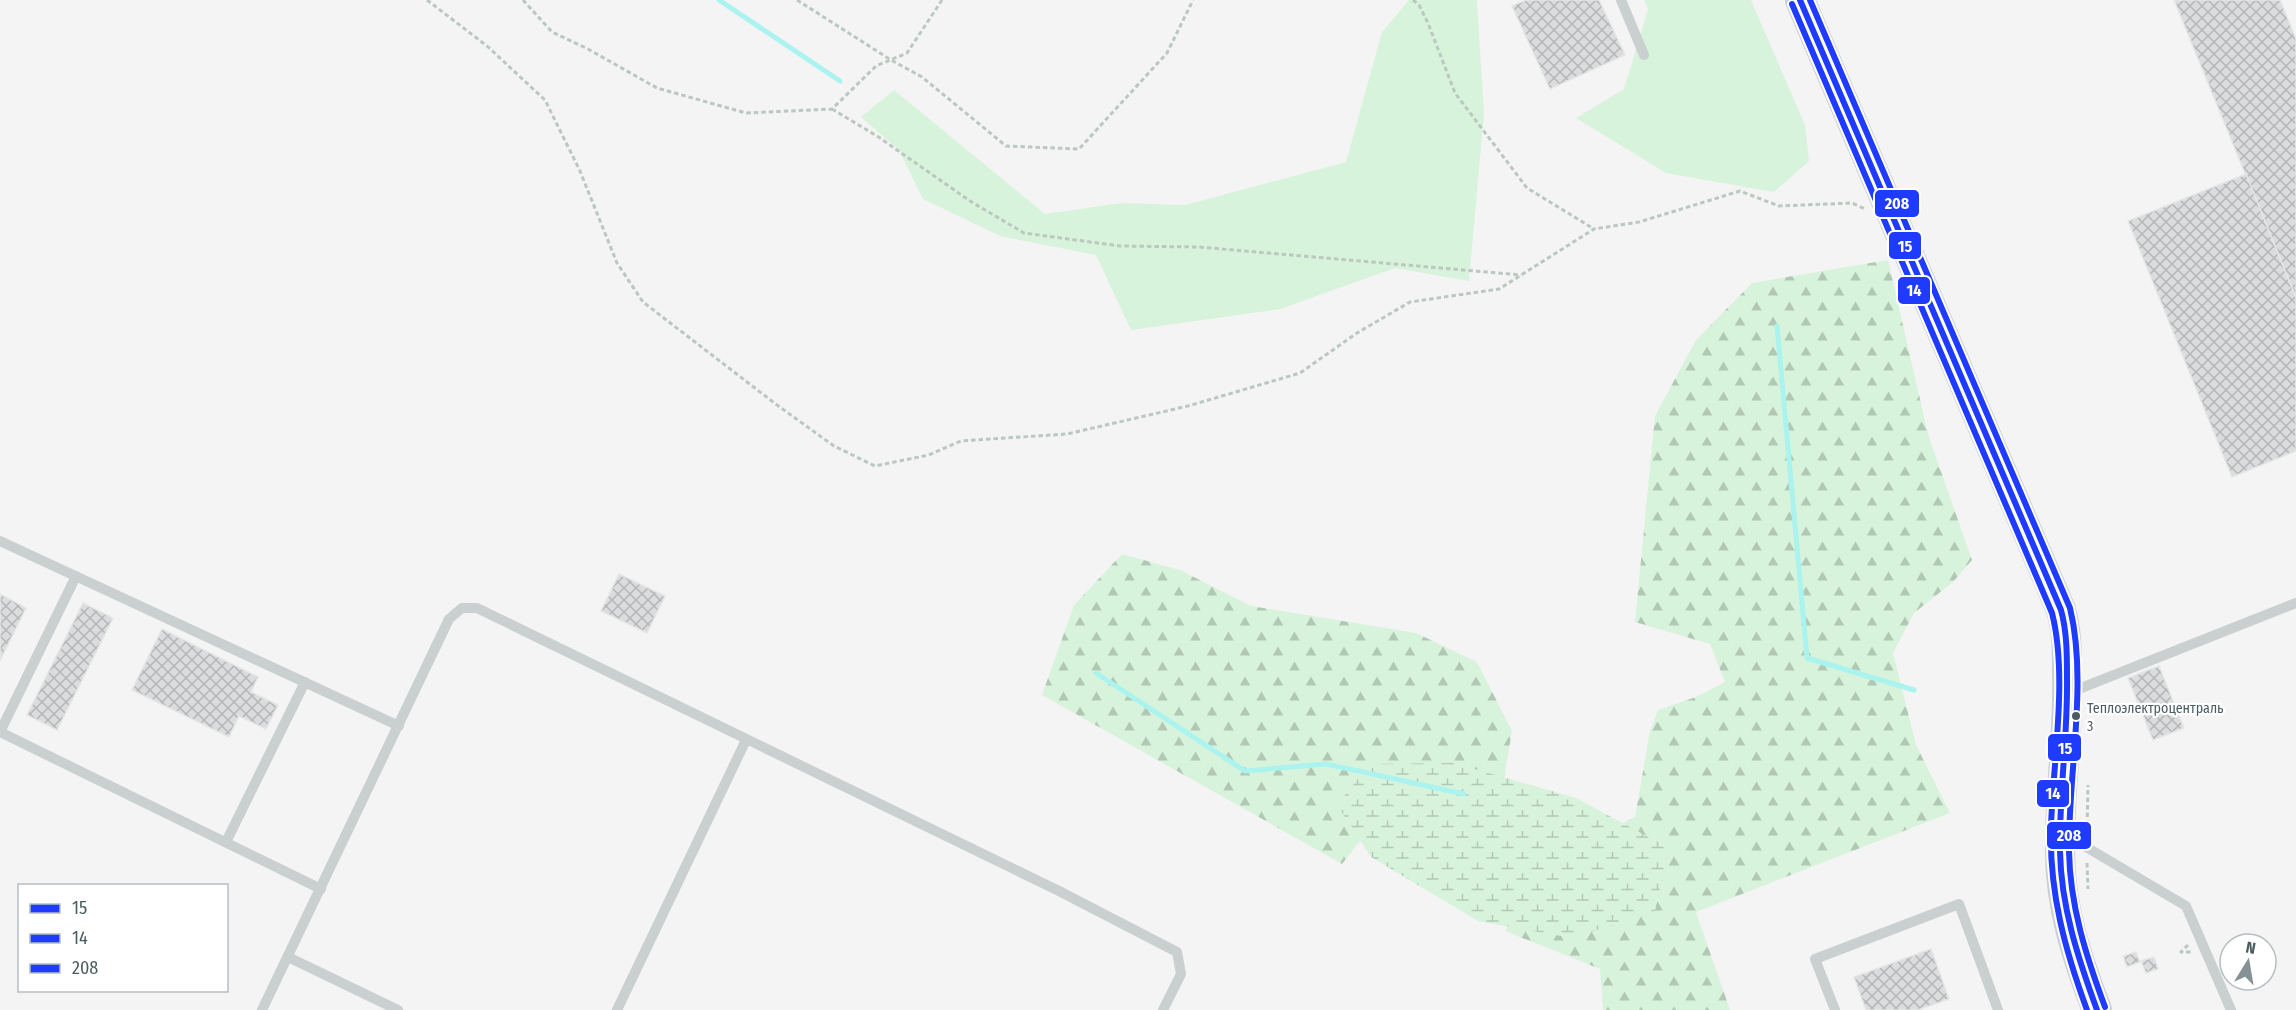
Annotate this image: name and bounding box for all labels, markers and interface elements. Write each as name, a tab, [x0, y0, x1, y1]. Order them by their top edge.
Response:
line badge: 208	[1874, 189, 1920, 218]
text: 208	[1884, 194, 1910, 213]
line badge: 15	[1888, 231, 1922, 260]
text: 15	[1898, 237, 1912, 256]
line badge: 14	[1897, 276, 1931, 305]
text: 14	[1907, 281, 1922, 300]
place label: Теплоэлектроцентраль 3	[2087, 700, 2224, 735]
marker: Теплоэлектроцентраль 3	[2070, 710, 2082, 722]
line badge: 15	[2047, 733, 2082, 762]
text: 15	[2058, 739, 2072, 758]
line badge: 14	[2036, 779, 2070, 808]
text: 14	[2046, 784, 2061, 803]
line badge: 208	[2046, 821, 2092, 850]
text: 208	[2056, 826, 2082, 845]
legend	[18, 884, 228, 992]
text: 15	[72, 897, 87, 919]
text: 14	[72, 927, 88, 949]
north arrow	[2218, 932, 2278, 992]
text: N	[2244, 938, 2257, 958]
text: 208	[72, 957, 98, 979]

